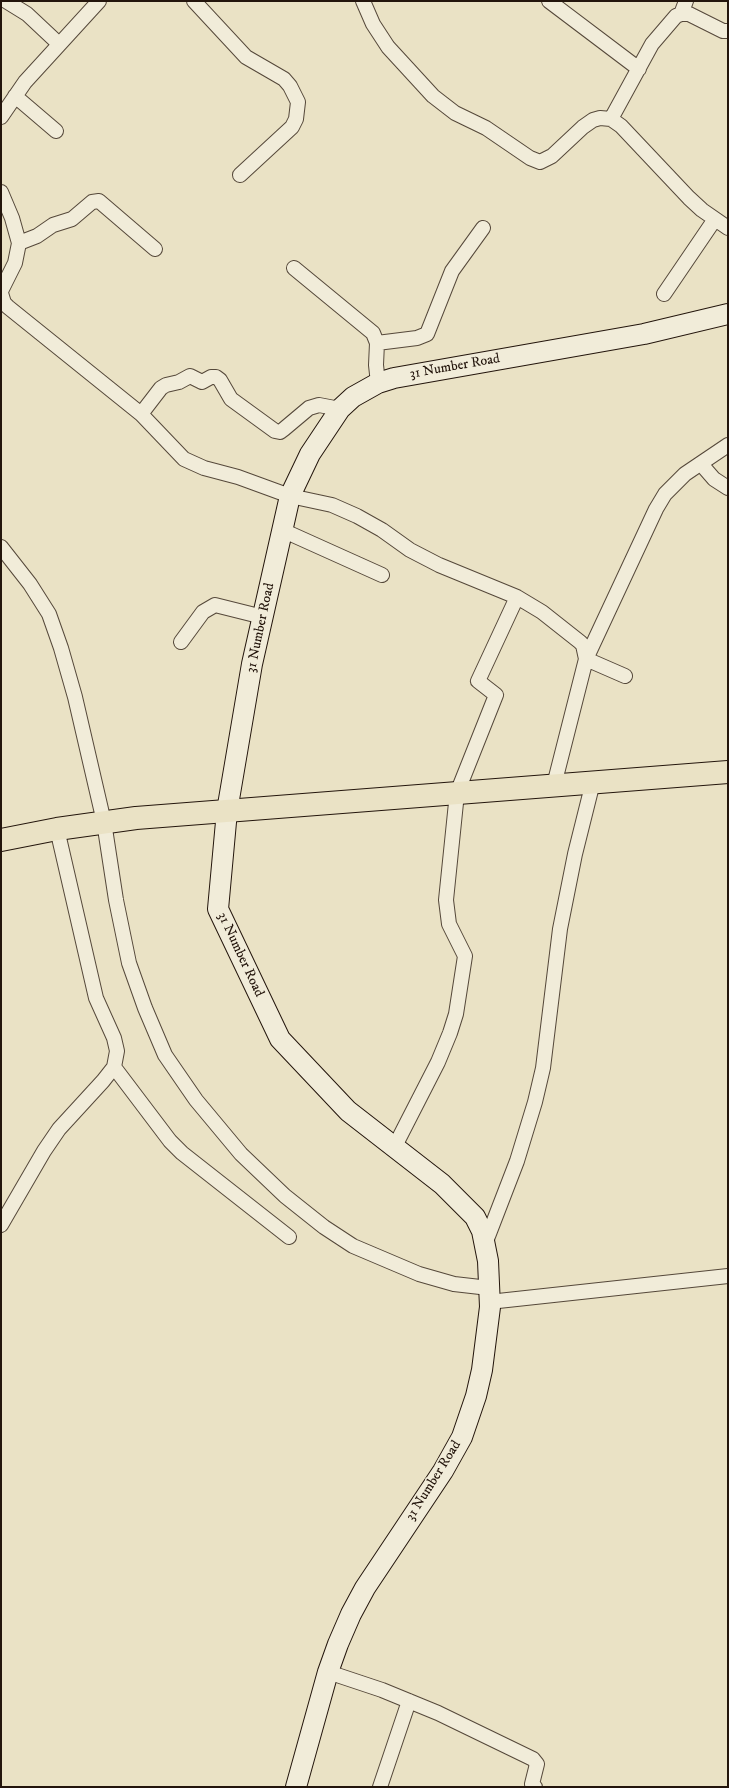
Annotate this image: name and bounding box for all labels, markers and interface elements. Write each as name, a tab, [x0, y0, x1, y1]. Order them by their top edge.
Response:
street label: 31 Number Road	[409, 351, 501, 383]
street label: 31 Number Road	[243, 582, 279, 674]
street label: 31 Number Road	[213, 910, 267, 1000]
street label: 31 Number Road	[403, 1438, 465, 1524]

